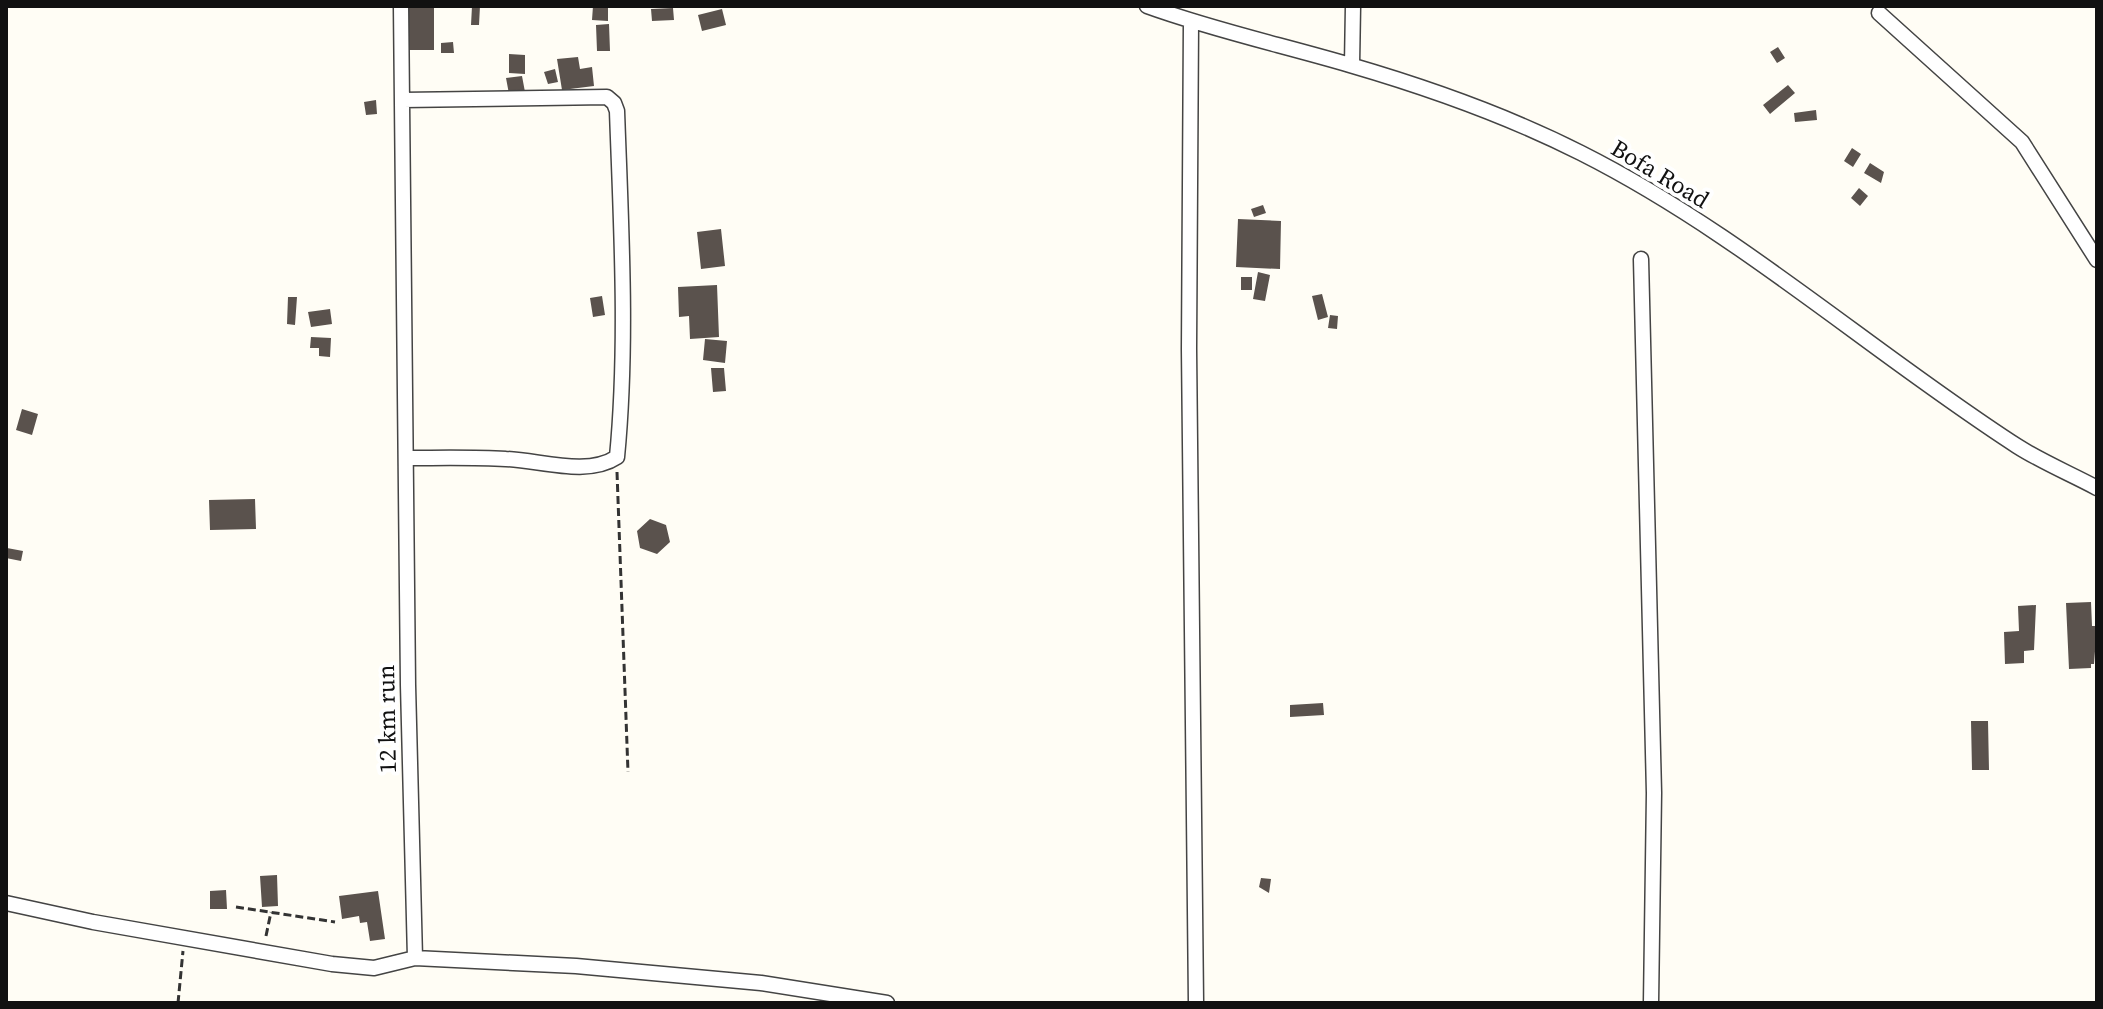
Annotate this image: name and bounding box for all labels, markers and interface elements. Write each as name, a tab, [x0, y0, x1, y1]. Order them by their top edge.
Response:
street label: Bofa Road	[1605, 131, 1716, 216]
street label: 12 km run	[369, 664, 404, 774]

